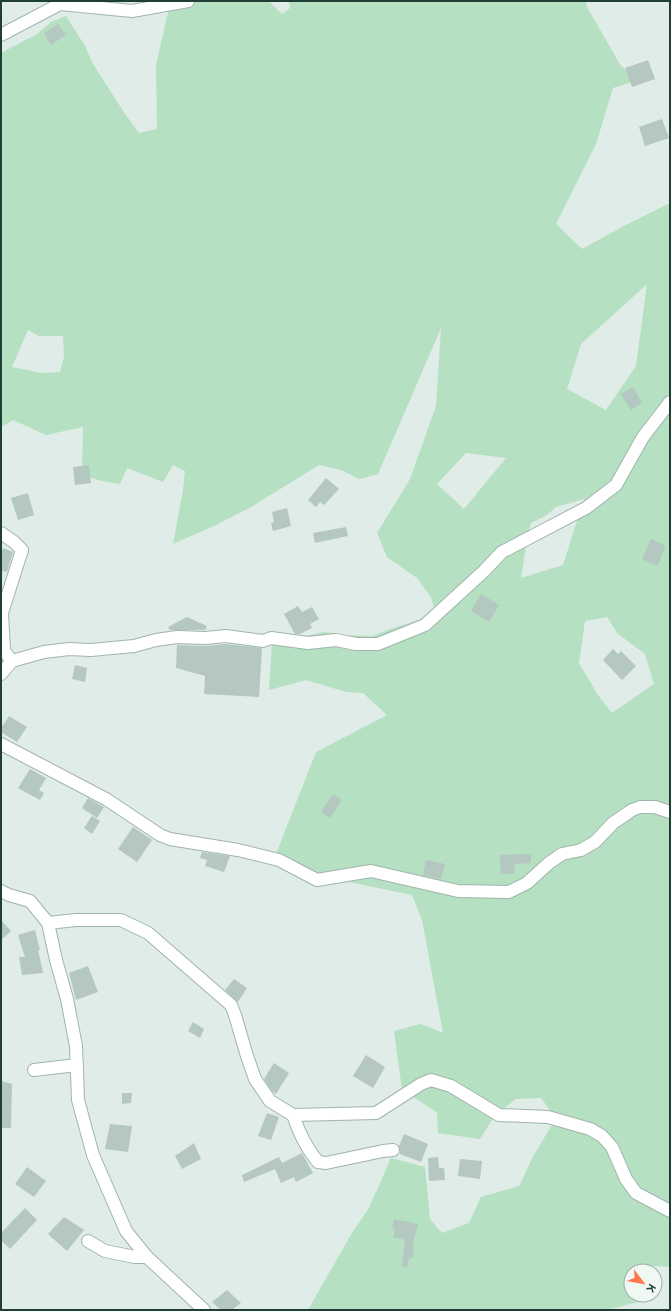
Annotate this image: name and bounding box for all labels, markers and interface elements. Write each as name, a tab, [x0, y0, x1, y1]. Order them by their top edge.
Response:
north arrow	[623, 1263, 663, 1303]
text: K	[643, 1281, 659, 1295]

